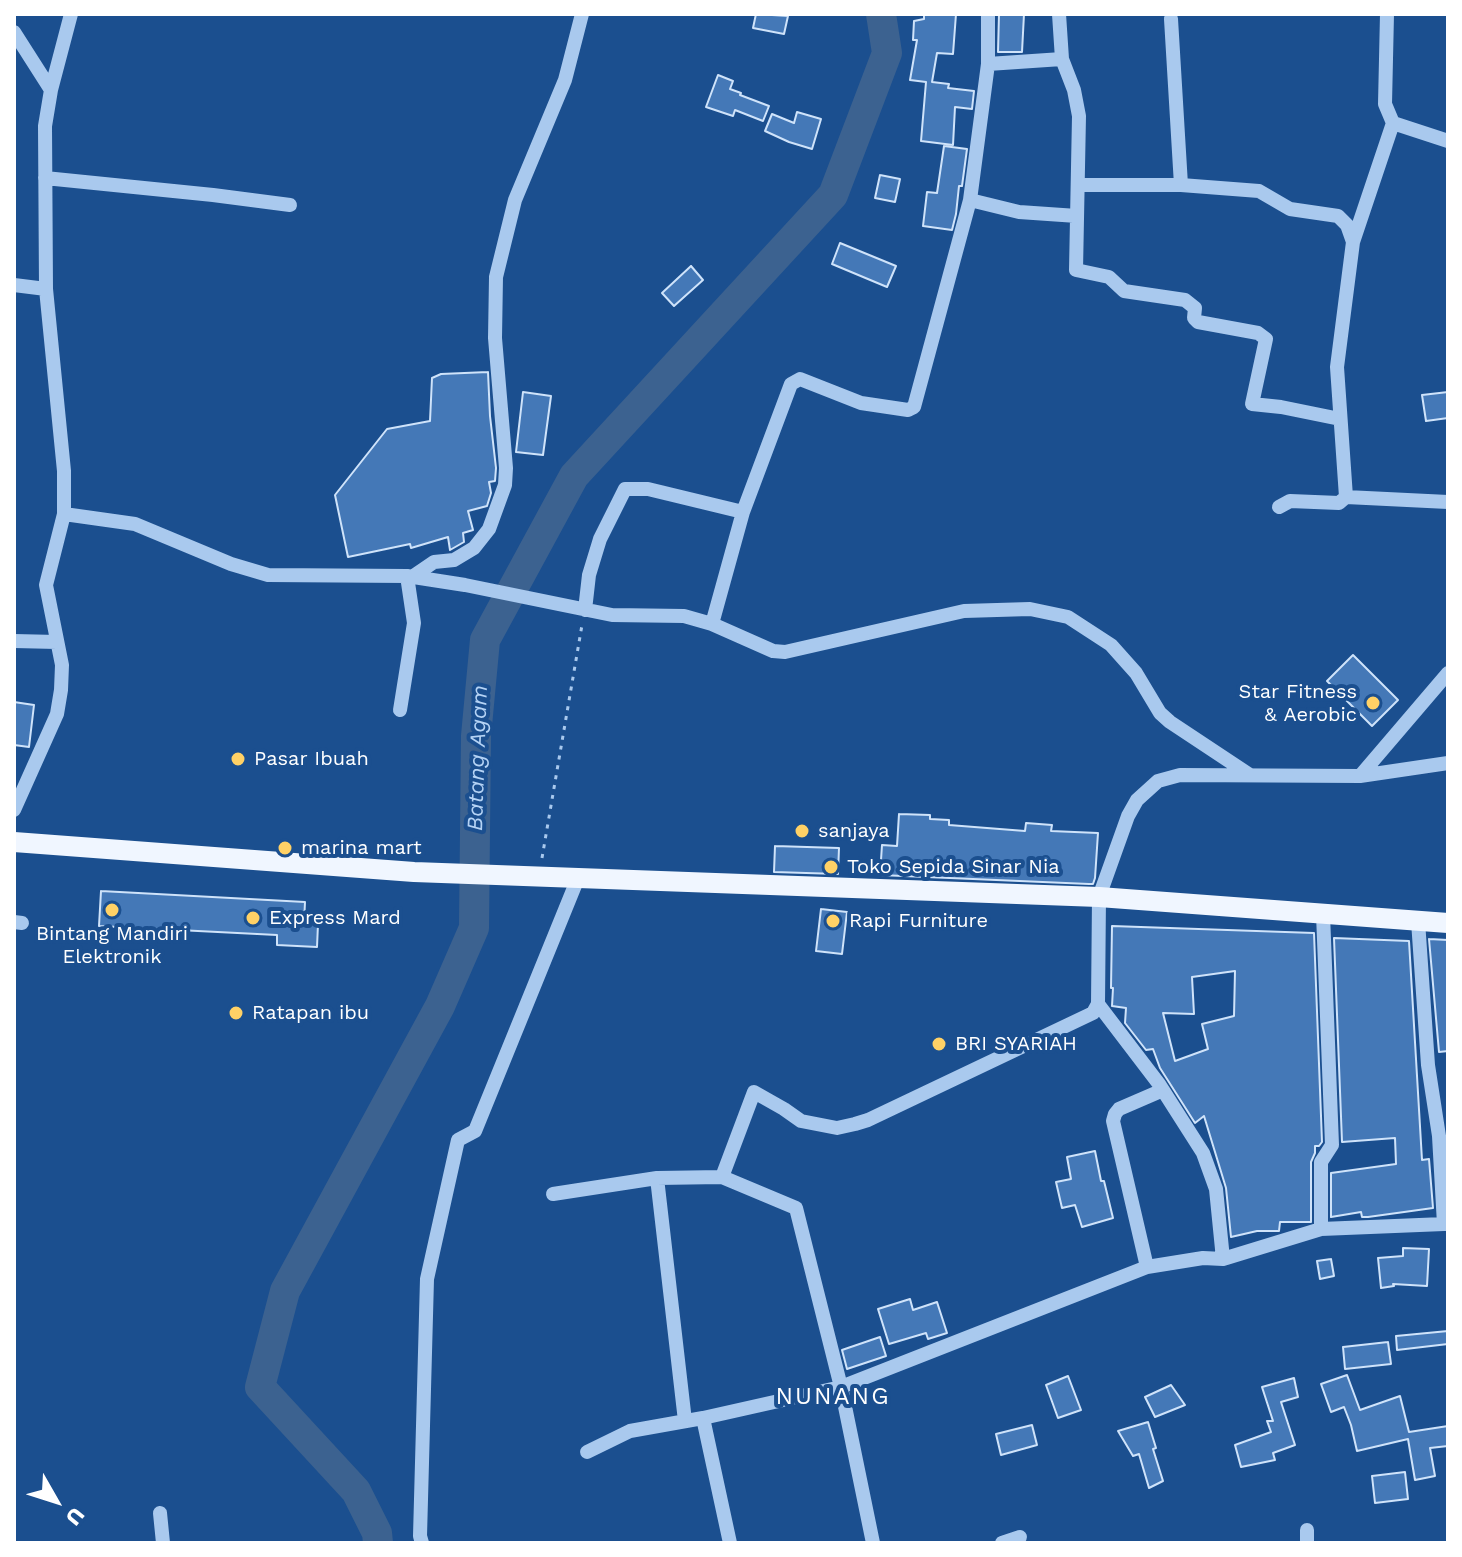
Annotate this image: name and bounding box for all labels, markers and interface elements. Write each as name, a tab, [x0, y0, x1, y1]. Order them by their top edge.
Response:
place label: Star Fitness & Aerobic	[1239, 680, 1357, 727]
water label: Batang Agam	[462, 685, 494, 831]
marker: Star Fitness & Aerobic	[1364, 694, 1382, 712]
place label: Pasar Ibuah	[254, 747, 369, 771]
marker: Pasar Ibuah	[229, 750, 247, 768]
place label: sanjaya	[818, 819, 890, 843]
marker: sanjaya	[793, 822, 811, 840]
place label: marina mart	[301, 836, 422, 860]
marker: marina mart	[276, 839, 294, 857]
place label: Toko Sepida Sinar Nia	[847, 855, 1060, 879]
marker: Toko Sepida Sinar Nia	[822, 858, 840, 876]
marker: Bintang Mandiri Elektronik	[103, 901, 121, 919]
place label: Express Mard	[269, 906, 401, 930]
marker: Express Mard	[244, 909, 262, 927]
place label: Rapi Furniture	[849, 909, 988, 933]
marker: Rapi Furniture	[824, 912, 842, 930]
place label: Bintang Mandiri Elektronik	[36, 922, 188, 969]
place label: Ratapan ibu	[252, 1001, 369, 1025]
marker: Ratapan ibu	[227, 1004, 245, 1022]
place label: BRI SYARIAH	[955, 1032, 1077, 1056]
marker: BRI SYARIAH	[930, 1035, 948, 1053]
district label: NUNANG	[775, 1383, 891, 1411]
north arrow	[16, 1461, 96, 1541]
text: U	[60, 1502, 90, 1530]

